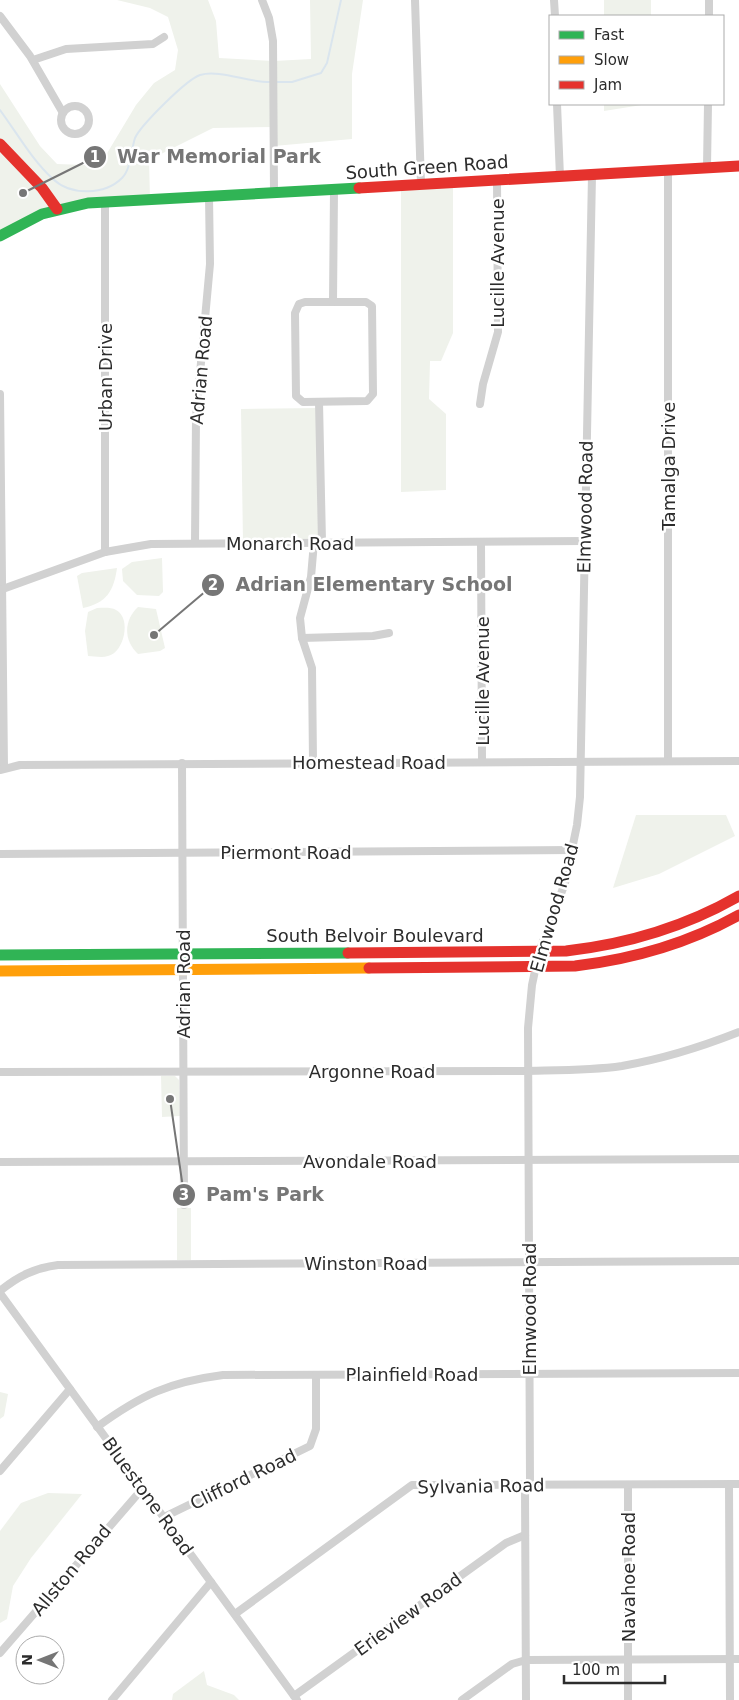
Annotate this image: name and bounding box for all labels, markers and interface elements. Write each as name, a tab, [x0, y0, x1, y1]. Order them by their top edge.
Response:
legend	[549, 15, 724, 105]
text: Fast	[594, 26, 624, 44]
text: Slow	[594, 51, 629, 69]
text: Jam	[593, 76, 622, 94]
callout: War Memorial Park	[83, 140, 331, 174]
text: War Memorial Park	[117, 145, 321, 167]
text: 1	[90, 148, 100, 166]
street label: South Green Road	[345, 151, 509, 183]
street label: Lucille Avenue	[487, 198, 508, 328]
street label: Adrian Road	[186, 315, 216, 425]
street label: Urban Drive	[95, 323, 116, 431]
street label: Tamalga Drive	[658, 402, 679, 531]
street label: Elmwood Road	[573, 440, 597, 574]
street label: Monarch Road	[226, 533, 354, 554]
callout: Adrian Elementary School	[200, 568, 522, 602]
text: Adrian Elementary School	[235, 573, 513, 595]
text: 2	[208, 576, 218, 594]
street label: Lucille Avenue	[472, 616, 493, 746]
street label: Homestead Road	[292, 752, 446, 773]
street label: Elmwood Road	[526, 841, 582, 975]
street label: Piermont Road	[220, 842, 352, 863]
street label: South Belvoir Boulevard	[266, 925, 484, 946]
street label: Adrian Road	[173, 929, 194, 1039]
street label: Argonne Road	[309, 1061, 435, 1082]
street label: Avondale Road	[303, 1151, 437, 1172]
callout: Pam's Park	[171, 1178, 334, 1212]
text: Pam's Park	[206, 1183, 324, 1205]
text: 3	[179, 1186, 189, 1204]
street label: Elmwood Road	[519, 1243, 540, 1375]
street label: Winston Road	[304, 1253, 428, 1274]
street label: Plainfield Road	[345, 1364, 479, 1385]
street label: Bluestone Road	[98, 1433, 198, 1559]
street label: Clifford Road	[187, 1444, 299, 1514]
street label: Sylvania Road	[417, 1474, 545, 1498]
street label: Navahoe Road	[618, 1512, 639, 1642]
street label: Allston Road	[27, 1520, 115, 1620]
street label: Erieview Road	[350, 1568, 466, 1660]
north arrow	[15, 1635, 65, 1685]
scale bar	[564, 1652, 665, 1684]
text: N	[19, 1654, 35, 1666]
text: 100 m	[572, 1661, 620, 1679]

